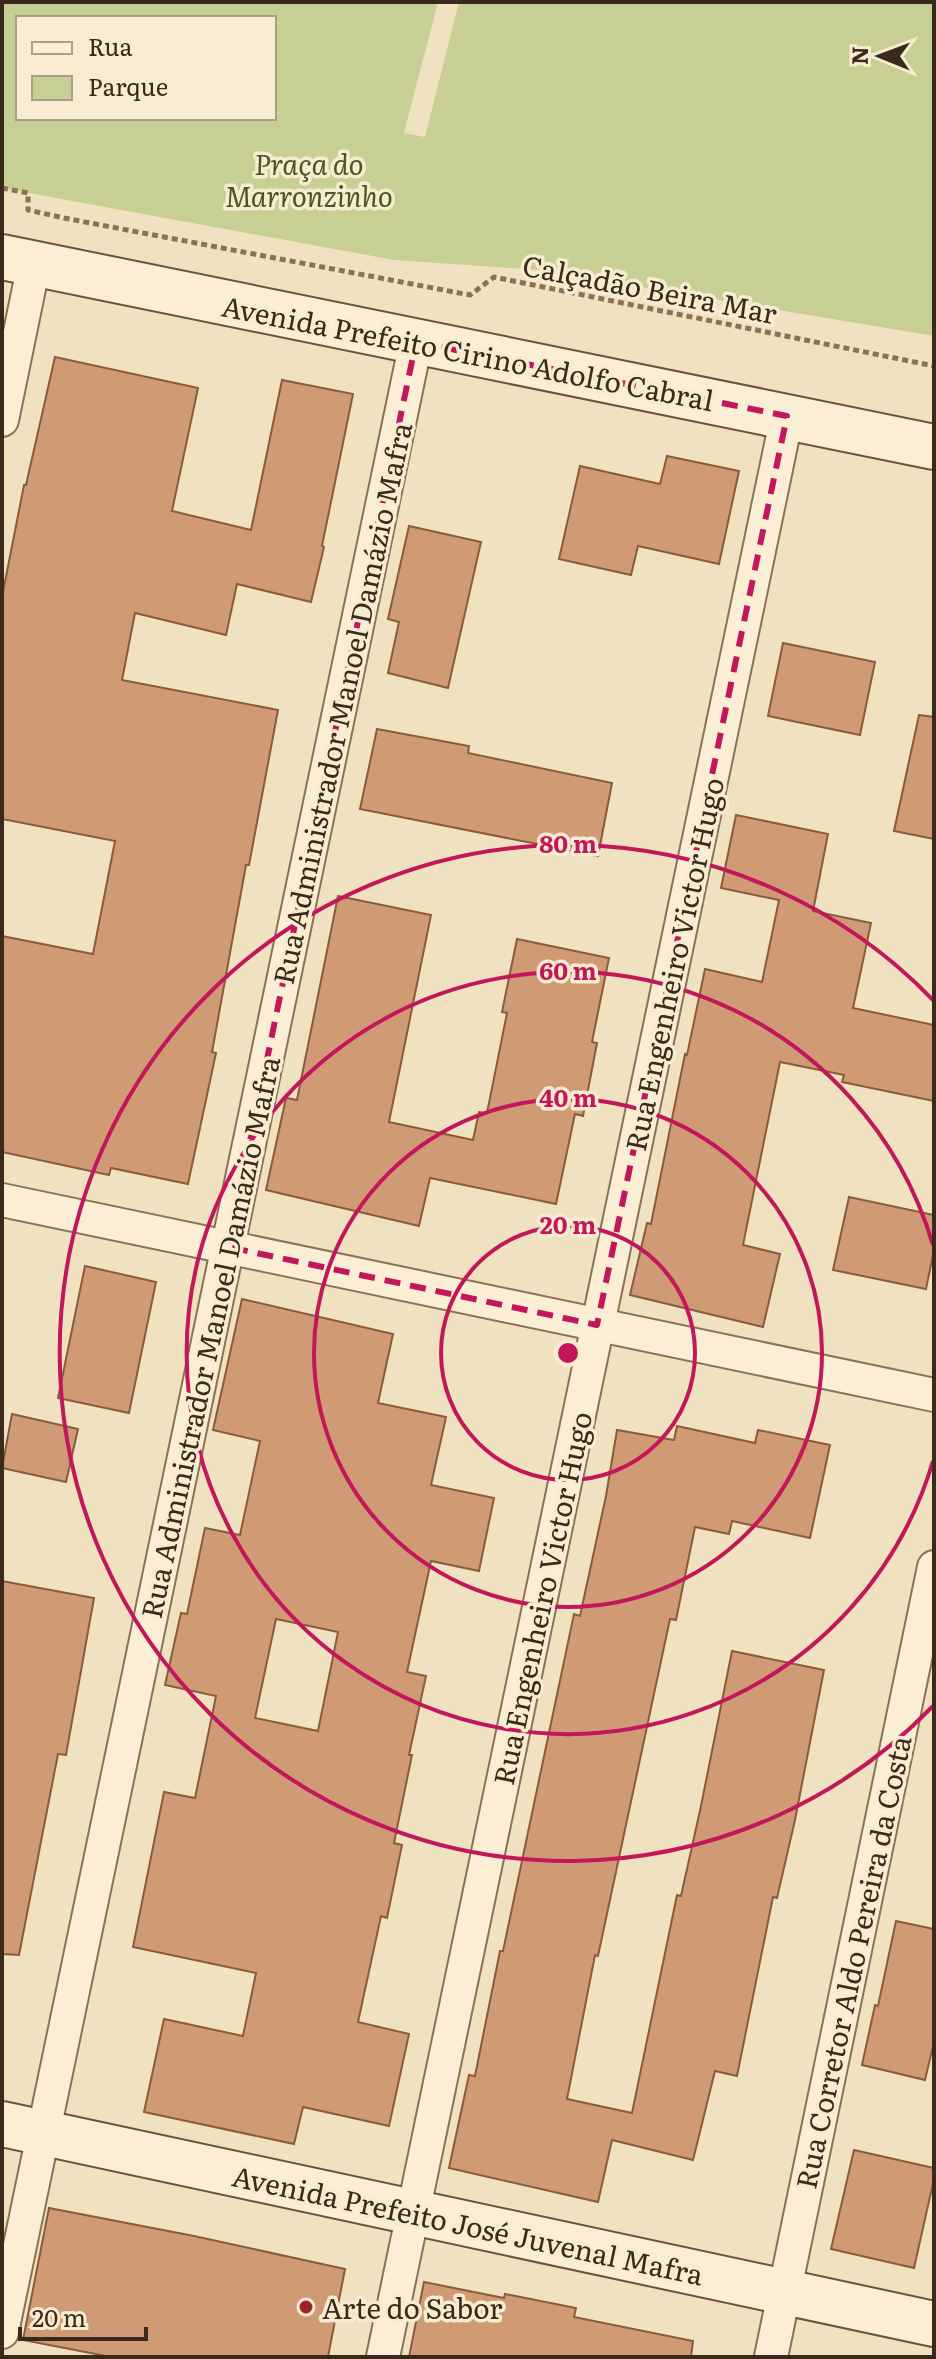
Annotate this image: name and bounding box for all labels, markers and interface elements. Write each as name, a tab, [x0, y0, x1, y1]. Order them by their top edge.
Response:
legend	[16, 16, 276, 120]
north arrow	[840, 16, 920, 96]
text: Rua	[88, 28, 133, 63]
text: N	[842, 46, 875, 65]
text: Parque	[88, 68, 168, 103]
park label: Praça do Marronzinho	[225, 142, 393, 216]
street label: Calçadão Beira Mar	[519, 243, 782, 333]
street label: Avenida Prefeito Cirino Adolfo Cabral	[219, 284, 717, 420]
street label: Rua Administrador Manoel Damázio Mafra	[261, 418, 421, 988]
street label: Rua Engenheiro Victor Hugo	[613, 773, 733, 1155]
text: 80 m	[539, 825, 597, 860]
text: 60 m	[539, 952, 597, 987]
street label: Rua Administrador Manoel Damázio Mafra	[129, 1052, 289, 1622]
text: 40 m	[539, 1079, 597, 1114]
text: 20 m	[540, 1206, 596, 1241]
centre of rings	[554, 1339, 582, 1367]
street label: Rua Engenheiro Victor Hugo	[481, 1407, 601, 1789]
street label: Rua Corretor Aldo Pereira da Costa	[783, 1732, 921, 2192]
street label: Avenida Prefeito José Juvenal Mafra	[229, 2154, 707, 2294]
place label: Arte do Sabor	[322, 2286, 503, 2328]
scale bar	[20, 2291, 146, 2341]
marker: Arte do Sabor	[297, 2298, 315, 2316]
text: 20 m	[32, 2299, 86, 2334]

